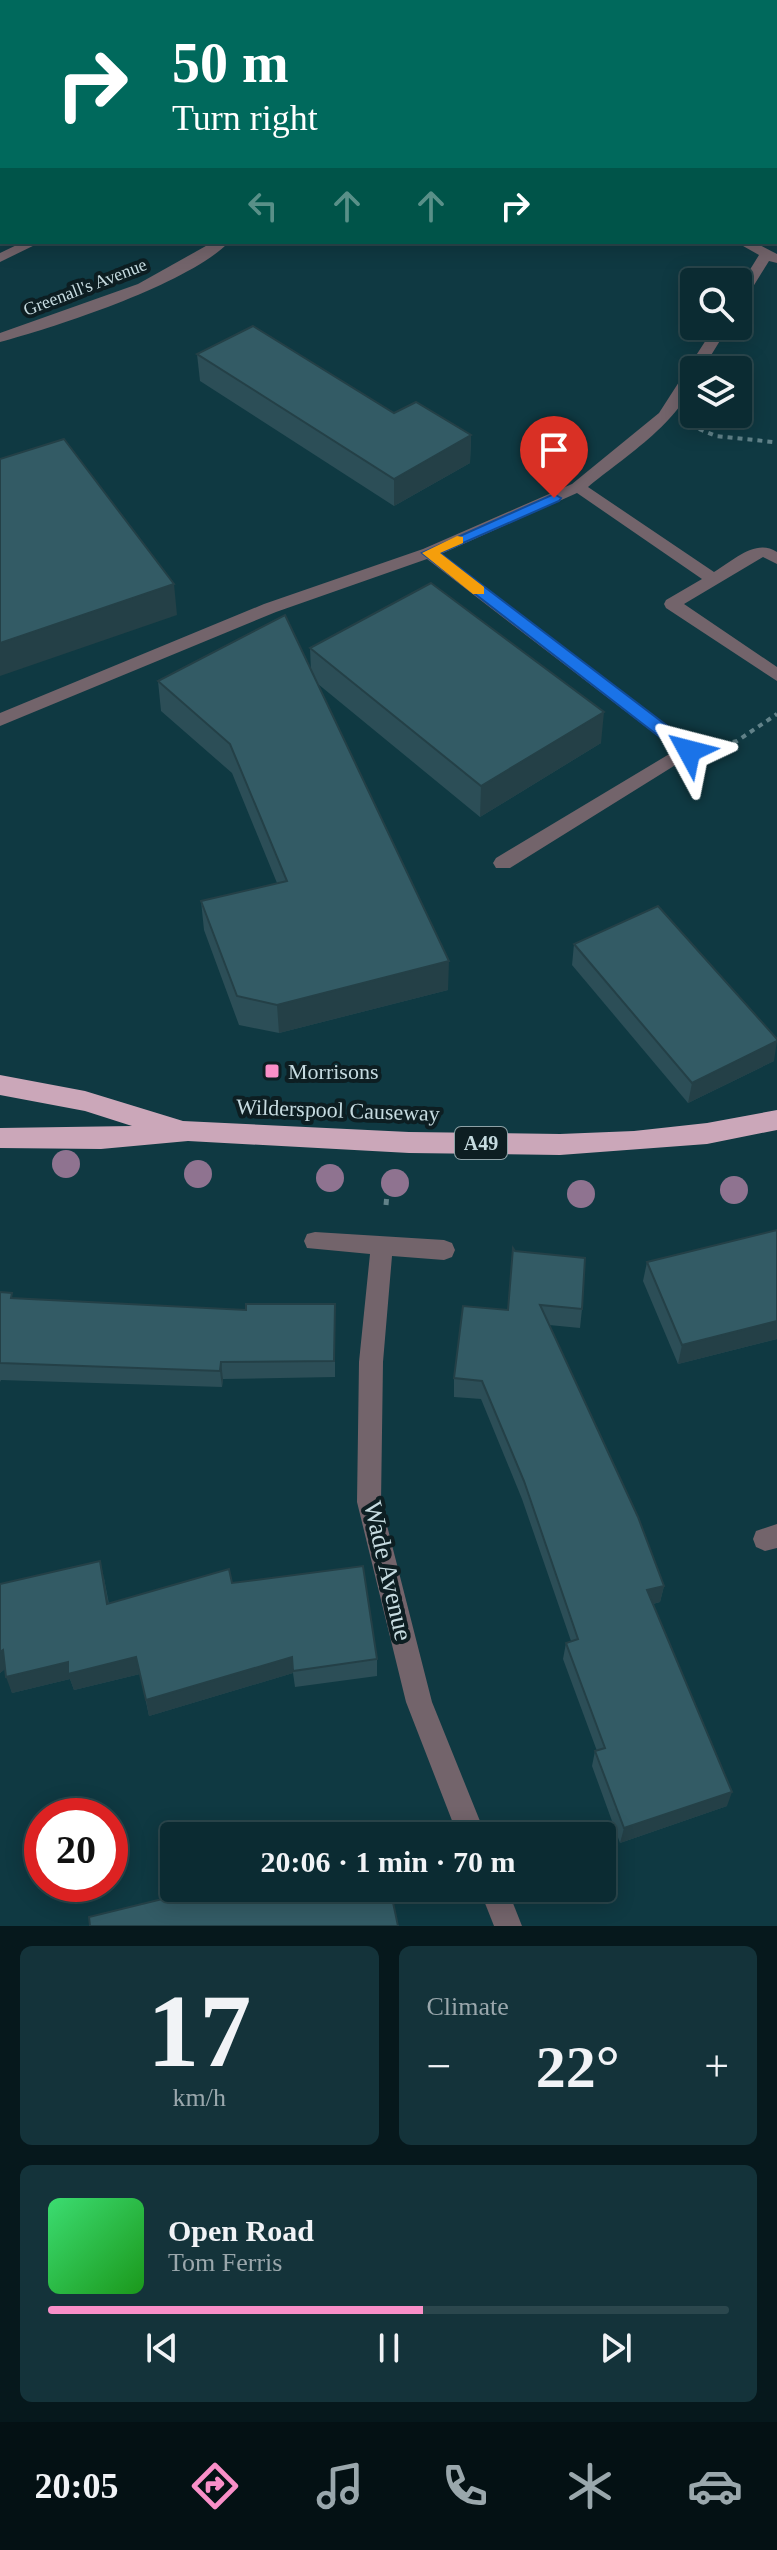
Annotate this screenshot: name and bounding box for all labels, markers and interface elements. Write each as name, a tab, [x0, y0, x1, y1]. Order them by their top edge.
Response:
icon: right	[40, 32, 144, 136]
text: 50 m	[172, 32, 289, 94]
text: Turn right	[172, 98, 318, 138]
icon: left	[241, 184, 285, 228]
icon: ahead	[325, 184, 369, 228]
icon: ahead	[409, 184, 453, 228]
icon: right	[493, 184, 537, 228]
street label: Greenall's Avenue	[21, 254, 149, 320]
map controls	[680, 268, 752, 428]
button: search	[680, 268, 752, 340]
button: layers	[680, 356, 752, 428]
pin	[520, 416, 588, 498]
icon: arrive	[532, 428, 576, 472]
position arrow	[647, 709, 731, 793]
place label: Morrisons	[288, 1059, 378, 1084]
marker: Morrisons	[263, 1062, 281, 1080]
street label: Wilderspool Causeway	[236, 1094, 440, 1126]
road number: A49	[455, 1127, 507, 1159]
street label: Wade Avenue	[358, 1498, 418, 1644]
speed limit sign: 20	[24, 1798, 128, 1902]
text: 20:06 · 1 min · 70 m	[261, 1845, 516, 1878]
text: 17	[147, 1973, 251, 2088]
text: Climate	[427, 1992, 509, 2021]
text: 22°	[536, 2034, 620, 2100]
text: −	[427, 2042, 451, 2091]
text: +	[704, 2042, 729, 2091]
text: km/h	[173, 2083, 226, 2112]
text: Open Road	[168, 2214, 314, 2247]
text: Tom Ferris	[168, 2248, 282, 2277]
icon: previous	[140, 2326, 184, 2370]
icon: pause	[367, 2326, 411, 2370]
icon: next	[594, 2326, 638, 2370]
icon: directions	[187, 2458, 243, 2514]
icon: music	[312, 2458, 368, 2514]
icon: phone	[437, 2458, 493, 2514]
icon: climate	[562, 2458, 618, 2514]
icon: car	[687, 2458, 743, 2514]
text: 20:05	[34, 2466, 118, 2506]

